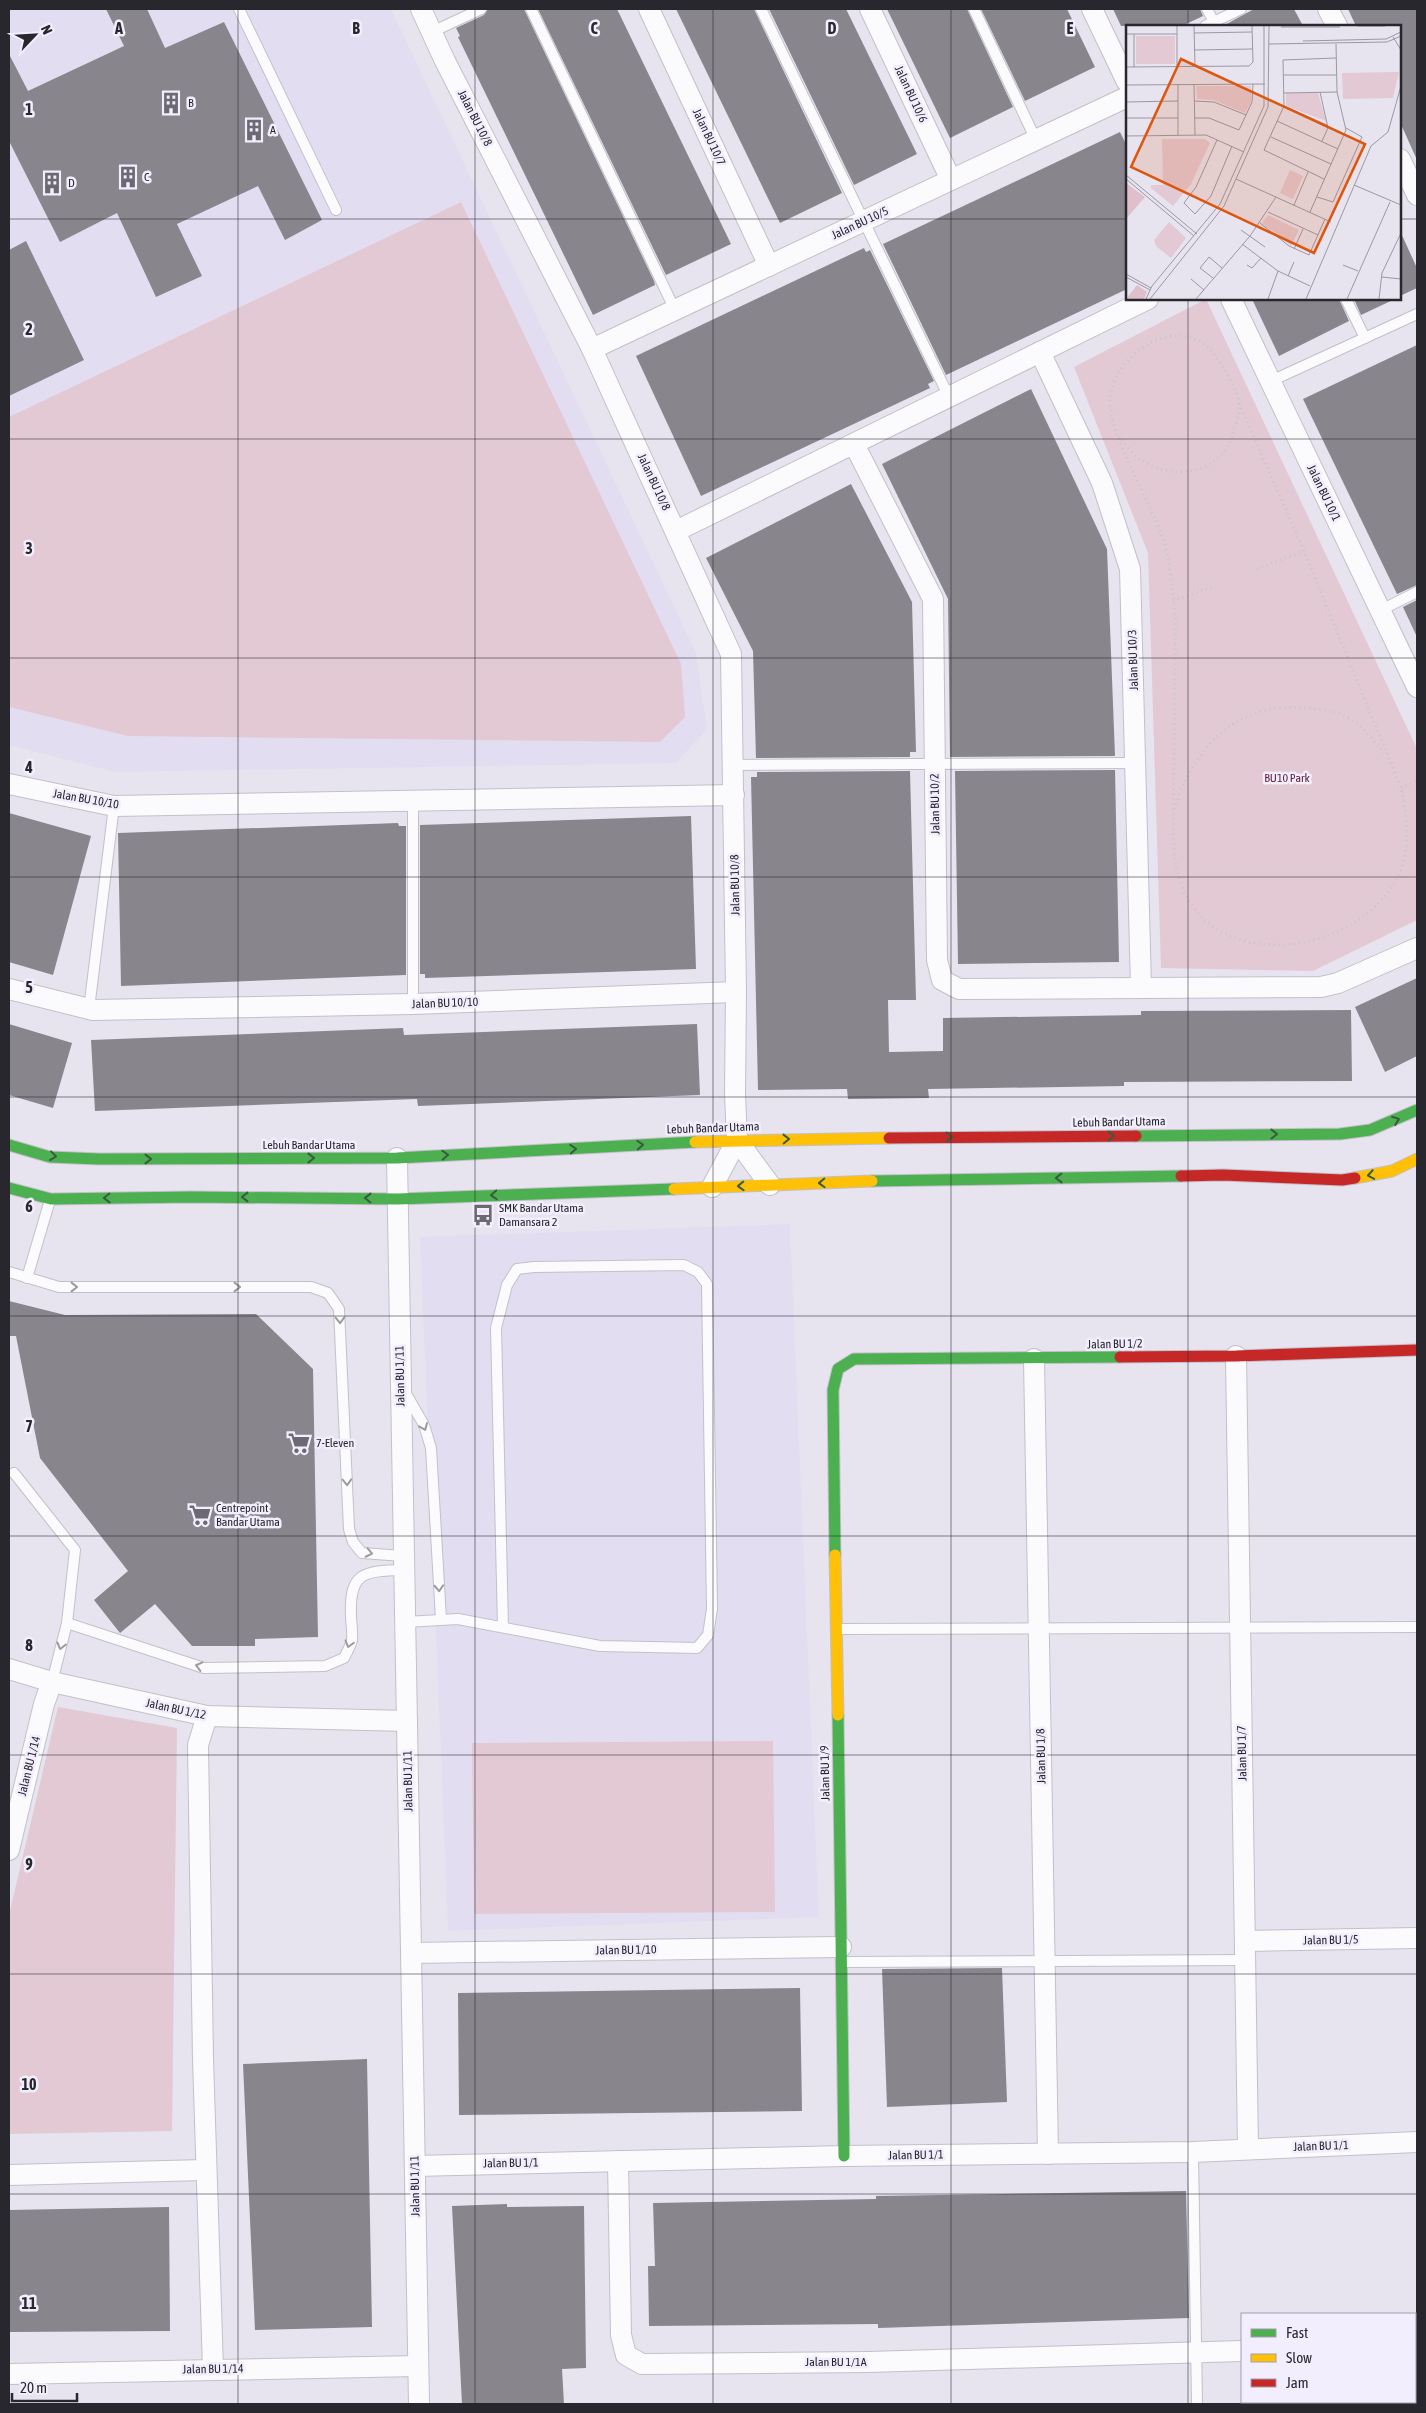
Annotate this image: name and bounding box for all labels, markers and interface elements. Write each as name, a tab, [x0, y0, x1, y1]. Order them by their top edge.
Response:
north arrow	[10, 10, 60, 60]
text: A	[114, 19, 123, 37]
text: B	[352, 19, 360, 37]
text: C	[590, 19, 598, 37]
text: D	[828, 19, 837, 37]
text: E	[1067, 19, 1074, 37]
text: N	[38, 22, 56, 37]
inset map	[1126, 25, 1401, 300]
street label: Jalan BU 10/6	[892, 63, 930, 125]
street label: Jalan BU 10/8	[455, 88, 495, 149]
building icon: B	[158, 90, 184, 116]
place label: B	[188, 96, 194, 110]
text: 1	[25, 100, 33, 118]
street label: Jalan BU 10/7	[690, 106, 728, 168]
building icon: A	[241, 117, 267, 143]
place label: A	[270, 123, 276, 137]
building icon: C	[115, 164, 141, 190]
building icon: D	[39, 170, 65, 196]
place label: C	[144, 170, 150, 184]
place label: D	[68, 176, 75, 190]
street label: Jalan BU 10/5	[829, 204, 891, 242]
text: 2	[25, 320, 33, 338]
street label: Jalan BU 10/8	[635, 451, 673, 513]
street label: Jalan BU 10/1	[1304, 462, 1344, 524]
text: 3	[25, 539, 33, 557]
street label: Jalan BU 10/3	[1125, 629, 1141, 691]
text: 4	[24, 758, 33, 776]
park label: BU10 Park	[1264, 771, 1311, 785]
street label: Jalan BU 10/2	[927, 773, 943, 835]
street label: Jalan BU 10/10	[52, 786, 120, 812]
street label: Jalan BU 10/8	[727, 854, 743, 916]
text: 5	[25, 978, 33, 996]
street label: Jalan BU 10/10	[411, 995, 479, 1011]
street label: Lebuh Bandar Utama	[1072, 1114, 1166, 1130]
one-way arrow	[1391, 1116, 1400, 1126]
street label: Lebuh Bandar Utama	[666, 1119, 760, 1137]
one-way arrow	[1270, 1129, 1278, 1139]
one-way arrow	[1108, 1131, 1115, 1141]
one-way arrow	[945, 1132, 953, 1143]
one-way arrow	[782, 1134, 790, 1144]
street label: Lebuh Bandar Utama	[263, 1138, 355, 1152]
one-way arrow	[636, 1139, 644, 1150]
one-way arrow	[569, 1143, 577, 1154]
one-way arrow	[50, 1150, 58, 1161]
one-way arrow	[442, 1150, 450, 1161]
one-way arrow	[307, 1153, 315, 1163]
one-way arrow	[144, 1154, 152, 1164]
one-way arrow	[1367, 1169, 1376, 1179]
one-way arrow	[1055, 1173, 1062, 1183]
one-way arrow	[817, 1178, 825, 1189]
one-way arrow	[737, 1181, 745, 1191]
one-way arrow	[489, 1189, 497, 1200]
one-way arrow	[241, 1192, 249, 1202]
one-way arrow	[103, 1193, 110, 1203]
one-way arrow	[364, 1193, 372, 1203]
text: 6	[25, 1197, 33, 1215]
place label: SMK Bandar Utama Damansara 2	[499, 1201, 583, 1229]
bus stop icon: SMK Bandar Utama Damansara 2	[470, 1202, 496, 1228]
one-way arrow	[70, 1282, 78, 1292]
one-way arrow	[233, 1282, 241, 1292]
one-way arrow	[334, 1316, 345, 1324]
street label: Jalan BU 1/2	[1087, 1337, 1143, 1351]
street label: Jalan BU 1/11	[392, 1345, 408, 1407]
text: 7	[25, 1417, 33, 1435]
one-way arrow	[418, 1422, 428, 1431]
supermarket icon: 7-Eleven	[286, 1430, 312, 1456]
place label: 7-Eleven	[316, 1436, 354, 1450]
one-way arrow	[341, 1479, 352, 1487]
place label: Centrepoint Bandar Utama	[216, 1501, 280, 1529]
supermarket icon: Centrepoint Bandar Utama	[187, 1502, 213, 1528]
one-way arrow	[365, 1547, 373, 1558]
one-way arrow	[434, 1584, 445, 1592]
text: 8	[25, 1636, 33, 1654]
one-way arrow	[345, 1639, 355, 1647]
one-way arrow	[56, 1642, 67, 1651]
one-way arrow	[195, 1661, 204, 1671]
street label: Jalan BU 1/12	[145, 1696, 207, 1722]
street label: Jalan BU 1/7	[1235, 1725, 1249, 1781]
street label: Jalan BU 1/8	[1034, 1728, 1048, 1784]
street label: Jalan BU 1/14	[15, 1734, 43, 1797]
street label: Jalan BU 1/9	[818, 1745, 832, 1801]
street label: Jalan BU 1/11	[400, 1750, 416, 1812]
text: 9	[25, 1855, 33, 1873]
street label: Jalan BU 1/5	[1303, 1933, 1359, 1947]
street label: Jalan BU 1/10	[595, 1942, 657, 1958]
text: 10	[21, 2075, 37, 2093]
street label: Jalan BU 1/1	[1293, 2138, 1349, 2154]
street label: Jalan BU 1/1	[888, 2148, 944, 2162]
street label: Jalan BU 1/11	[407, 2155, 423, 2217]
street label: Jalan BU 1/1	[483, 2156, 539, 2170]
text: 11	[21, 2294, 37, 2312]
legend	[1241, 2313, 1416, 2403]
text: Fast	[1286, 2324, 1308, 2341]
text: Slow	[1286, 2349, 1312, 2366]
street label: Jalan BU 1/1A	[805, 2355, 867, 2369]
street label: Jalan BU 1/14	[182, 2361, 244, 2377]
scale bar	[12, 2370, 78, 2402]
text: Jam	[1286, 2374, 1309, 2391]
text: 20 m	[20, 2379, 47, 2396]

